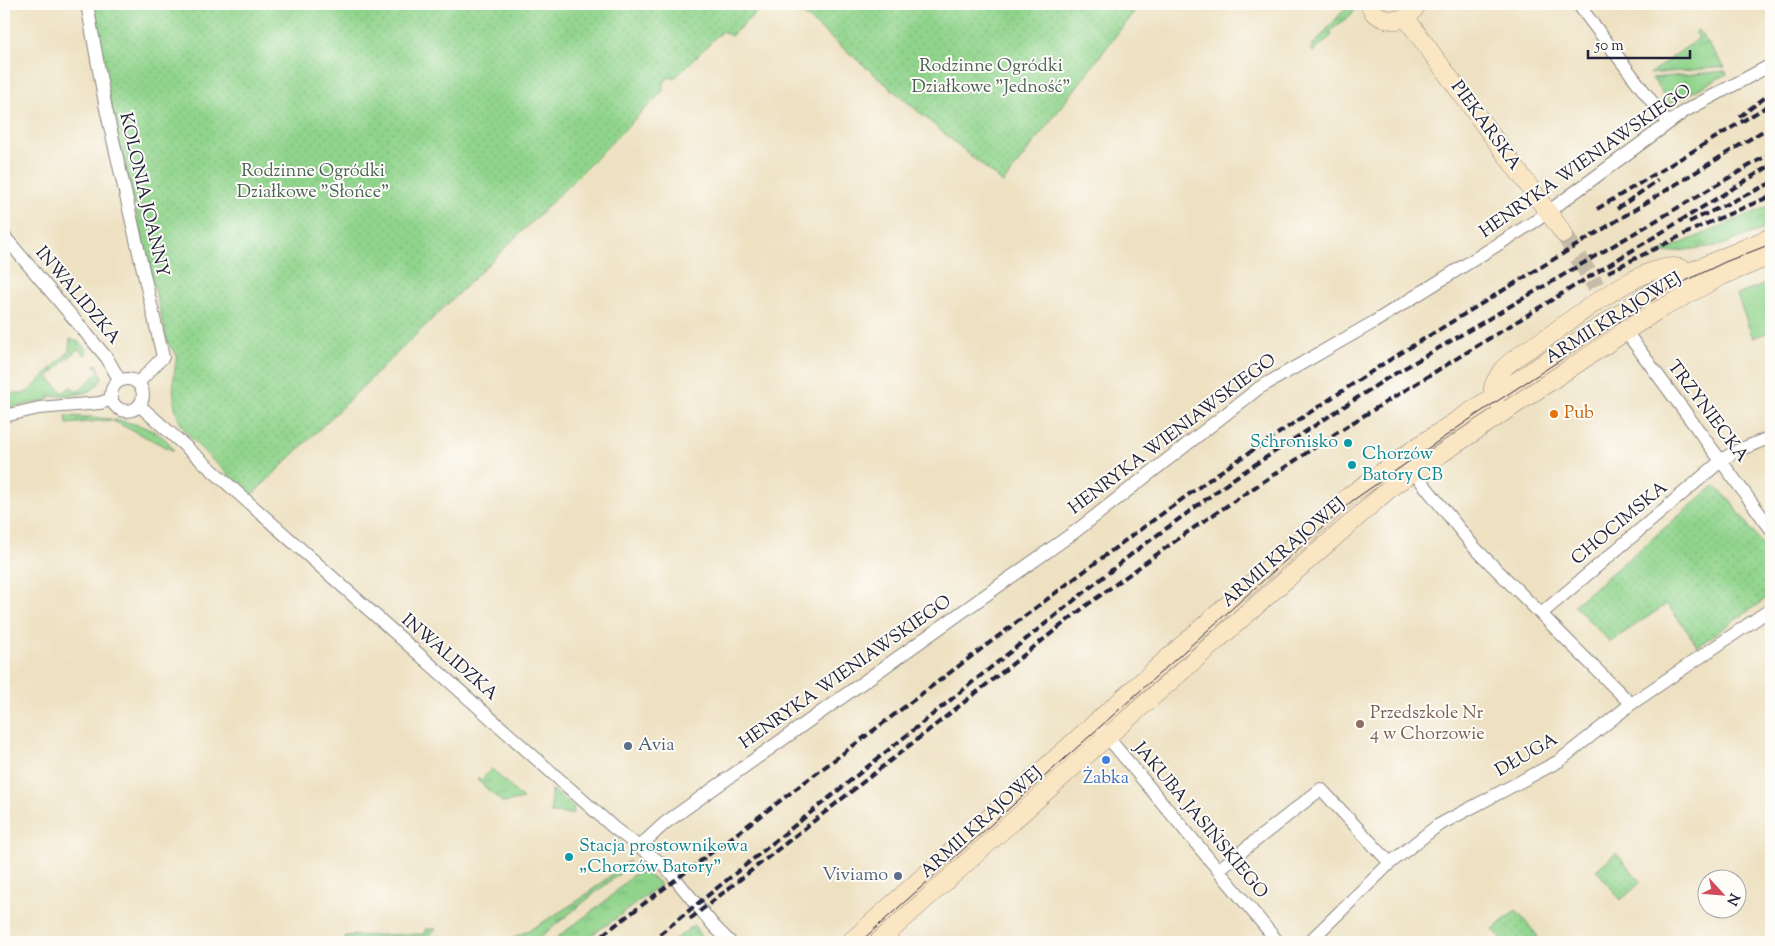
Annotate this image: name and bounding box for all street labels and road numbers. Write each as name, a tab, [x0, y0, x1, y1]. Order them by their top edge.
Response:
street label: PIEKARSKA	[1443, 76, 1527, 177]
street label: HENRYKA WIENIAWSKIEGO	[1475, 79, 1697, 245]
street label: KOLONIA JOANNY	[111, 110, 175, 280]
street label: INWALIDZKA	[28, 241, 126, 351]
street label: ARMII KRAJOWEJ	[1541, 267, 1687, 371]
street label: HENRYKA WIENIAWSKIEGO	[1064, 348, 1282, 522]
street label: TRZYNIECKA	[1660, 356, 1754, 469]
street label: CHOCIMSKA	[1566, 475, 1674, 572]
street label: ARMII KRAJOWEJ	[1216, 492, 1352, 614]
street label: HENRYKA WIENIAWSKIEGO	[735, 590, 957, 756]
street label: INWALIDZKA	[395, 608, 504, 708]
street label: DŁUGA	[1491, 727, 1564, 784]
street label: JAKUBA JASIŃSKIEGO	[1126, 736, 1274, 905]
street label: ARMII KRAJOWEJ	[915, 761, 1049, 885]

